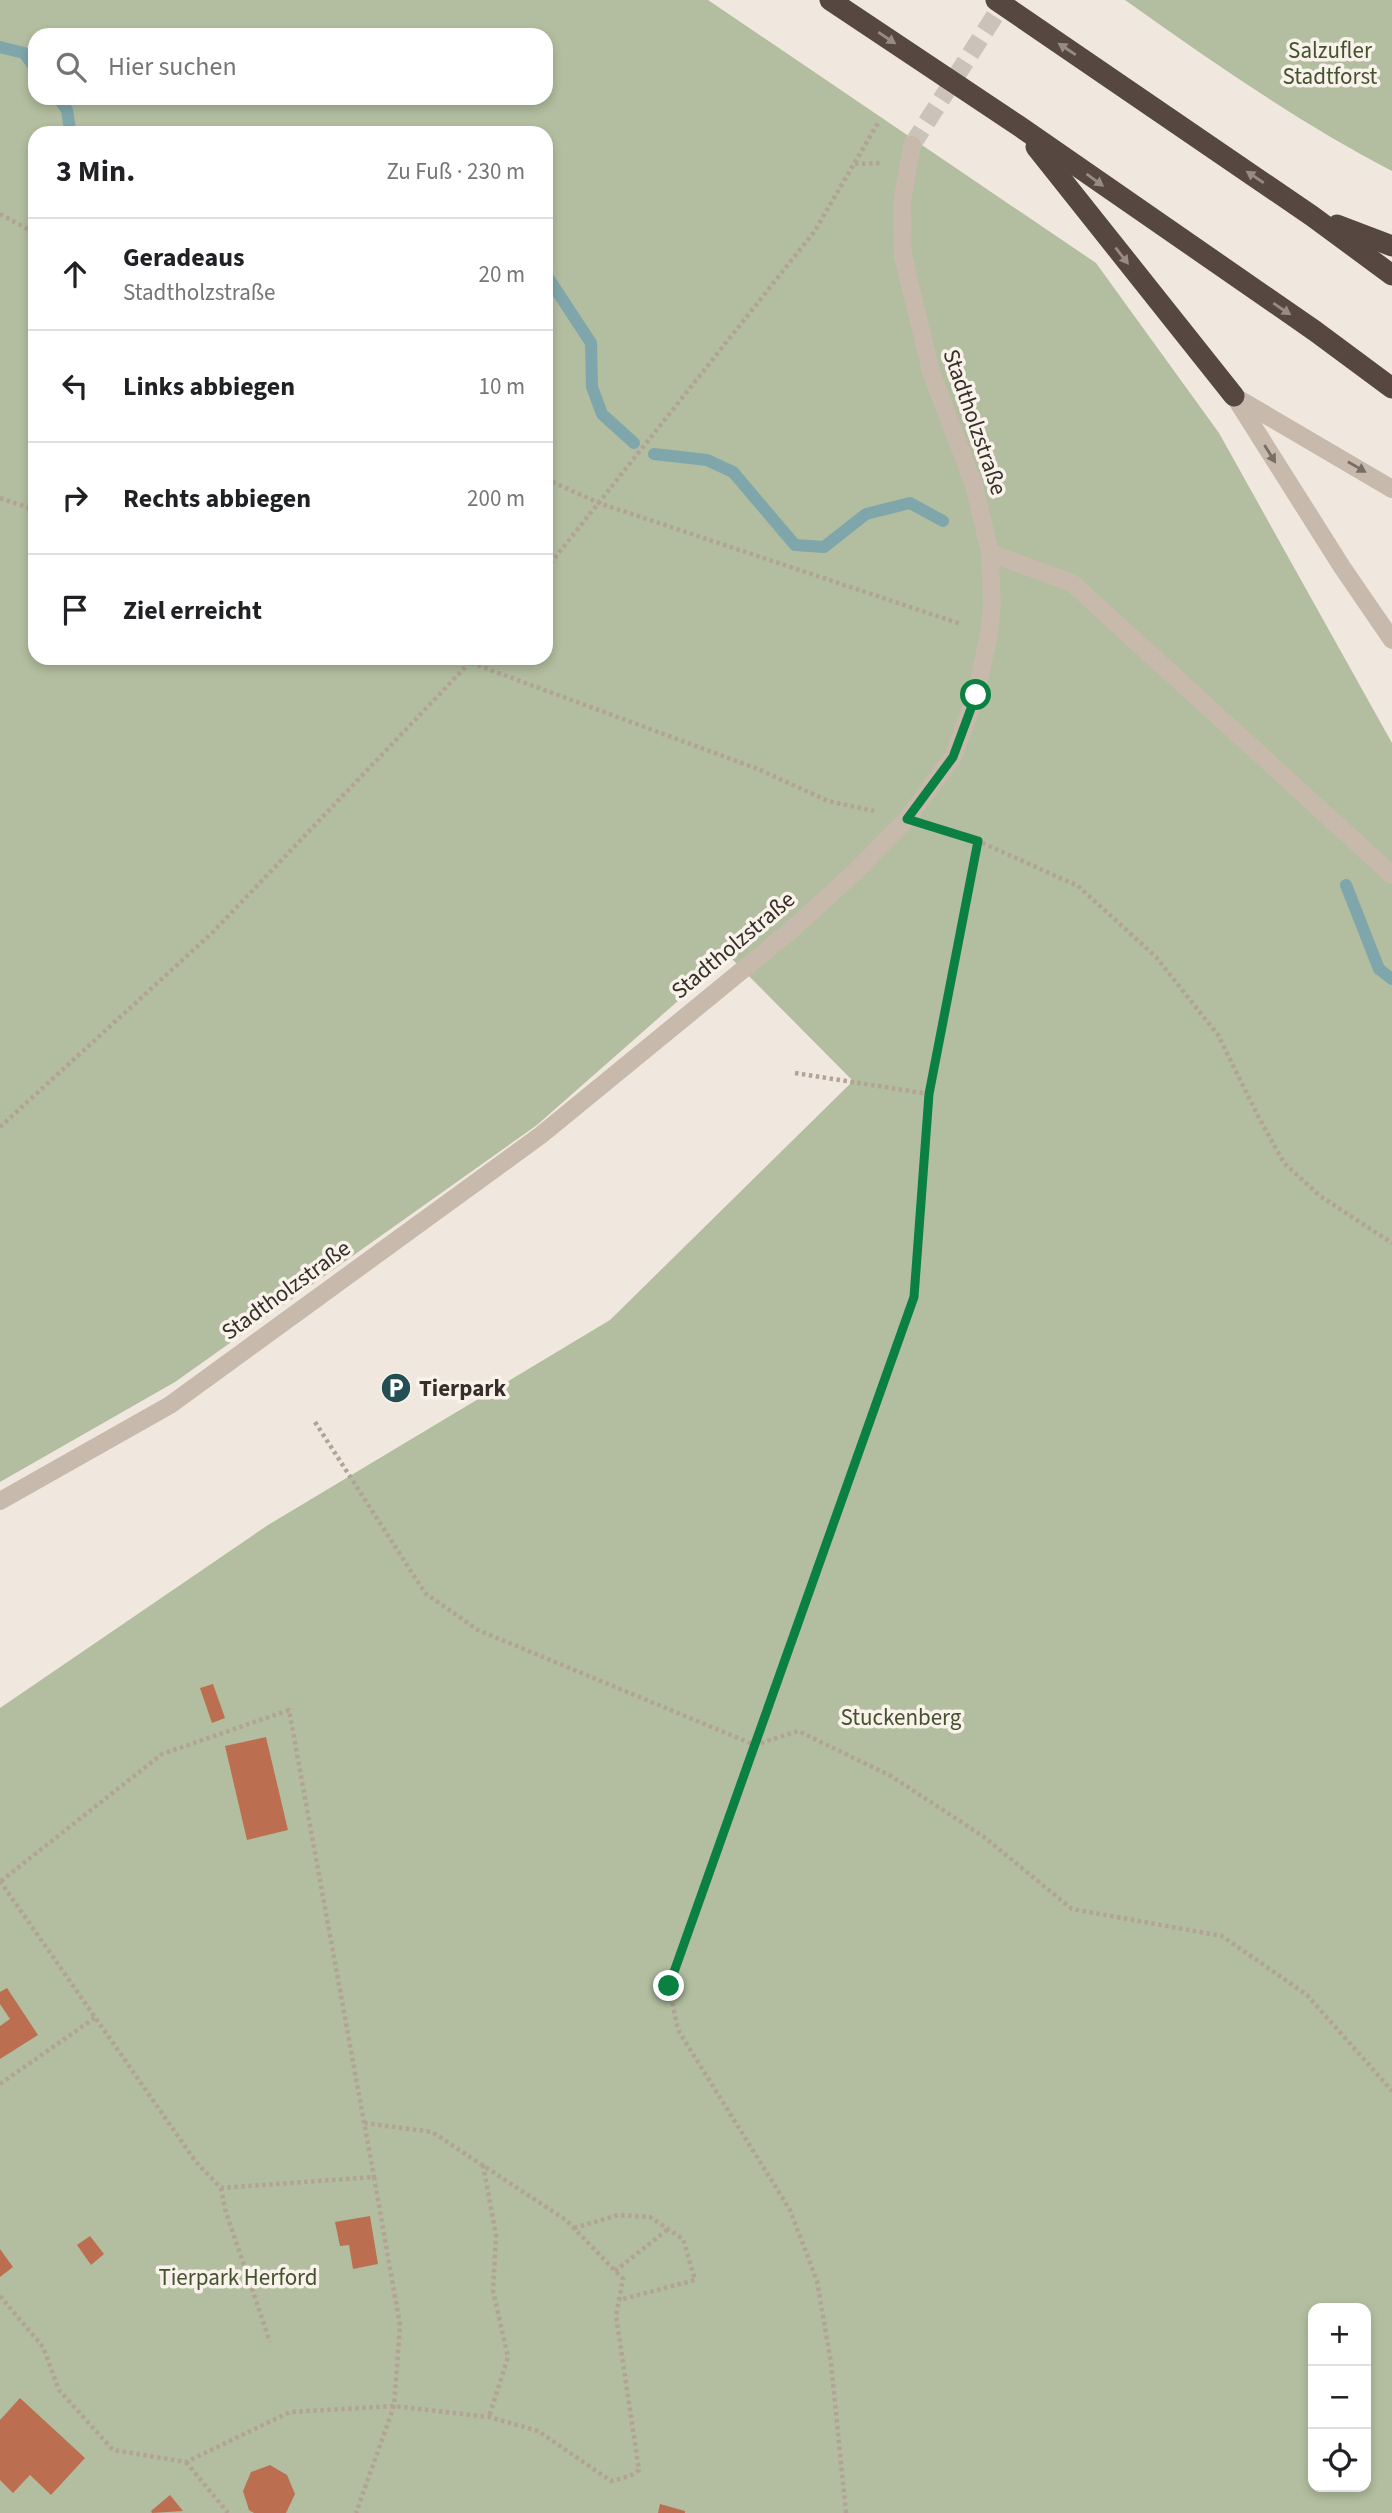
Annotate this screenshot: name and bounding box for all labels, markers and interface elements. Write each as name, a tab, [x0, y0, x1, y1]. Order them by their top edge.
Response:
search box	[28, 28, 553, 105]
one-way arrow	[878, 31, 896, 45]
park label: Salzufler Stadtforst	[1283, 34, 1378, 93]
one-way arrow	[1058, 43, 1077, 56]
icon: search	[52, 48, 90, 86]
text: Hier suchen	[108, 48, 237, 85]
text: 3 Min.	[56, 150, 135, 193]
text: Zu Fuß · 230 m	[386, 155, 525, 188]
one-way arrow	[1246, 170, 1264, 184]
one-way arrow	[1086, 173, 1104, 187]
text: Geradeaus	[123, 239, 244, 276]
one-way arrow	[1115, 247, 1129, 265]
icon: ahead	[56, 255, 94, 293]
text: 20 m	[478, 258, 525, 291]
text: Stadtholzstraße	[123, 276, 275, 309]
one-way arrow	[1273, 302, 1291, 316]
street label: Stadtholzstraße	[935, 345, 1015, 499]
icon: left	[56, 367, 94, 405]
text: Links abbiegen	[123, 368, 295, 405]
text: 10 m	[478, 370, 525, 403]
one-way arrow	[1264, 444, 1277, 464]
one-way arrow	[1347, 461, 1366, 474]
icon: right	[56, 479, 94, 517]
text: Rechts abbiegen	[123, 480, 311, 517]
text: 200 m	[467, 482, 525, 515]
icon: arrive	[56, 591, 94, 629]
text: Ziel erreicht	[123, 592, 262, 629]
route start	[960, 679, 991, 710]
street label: Stadtholzstraße	[664, 883, 802, 1007]
street label: Stadtholzstraße	[215, 1232, 357, 1348]
parking icon: Tierpark	[379, 1371, 413, 1405]
place label: Tierpark	[419, 1372, 506, 1405]
park label: Stuckenberg	[841, 1701, 962, 1734]
route end	[653, 1970, 684, 2001]
park label: Tierpark Herford	[158, 2261, 318, 2294]
map controls	[1308, 2303, 1371, 2492]
button: +	[1308, 2303, 1371, 2366]
button: −	[1308, 2366, 1371, 2429]
button: locate	[1308, 2429, 1371, 2492]

